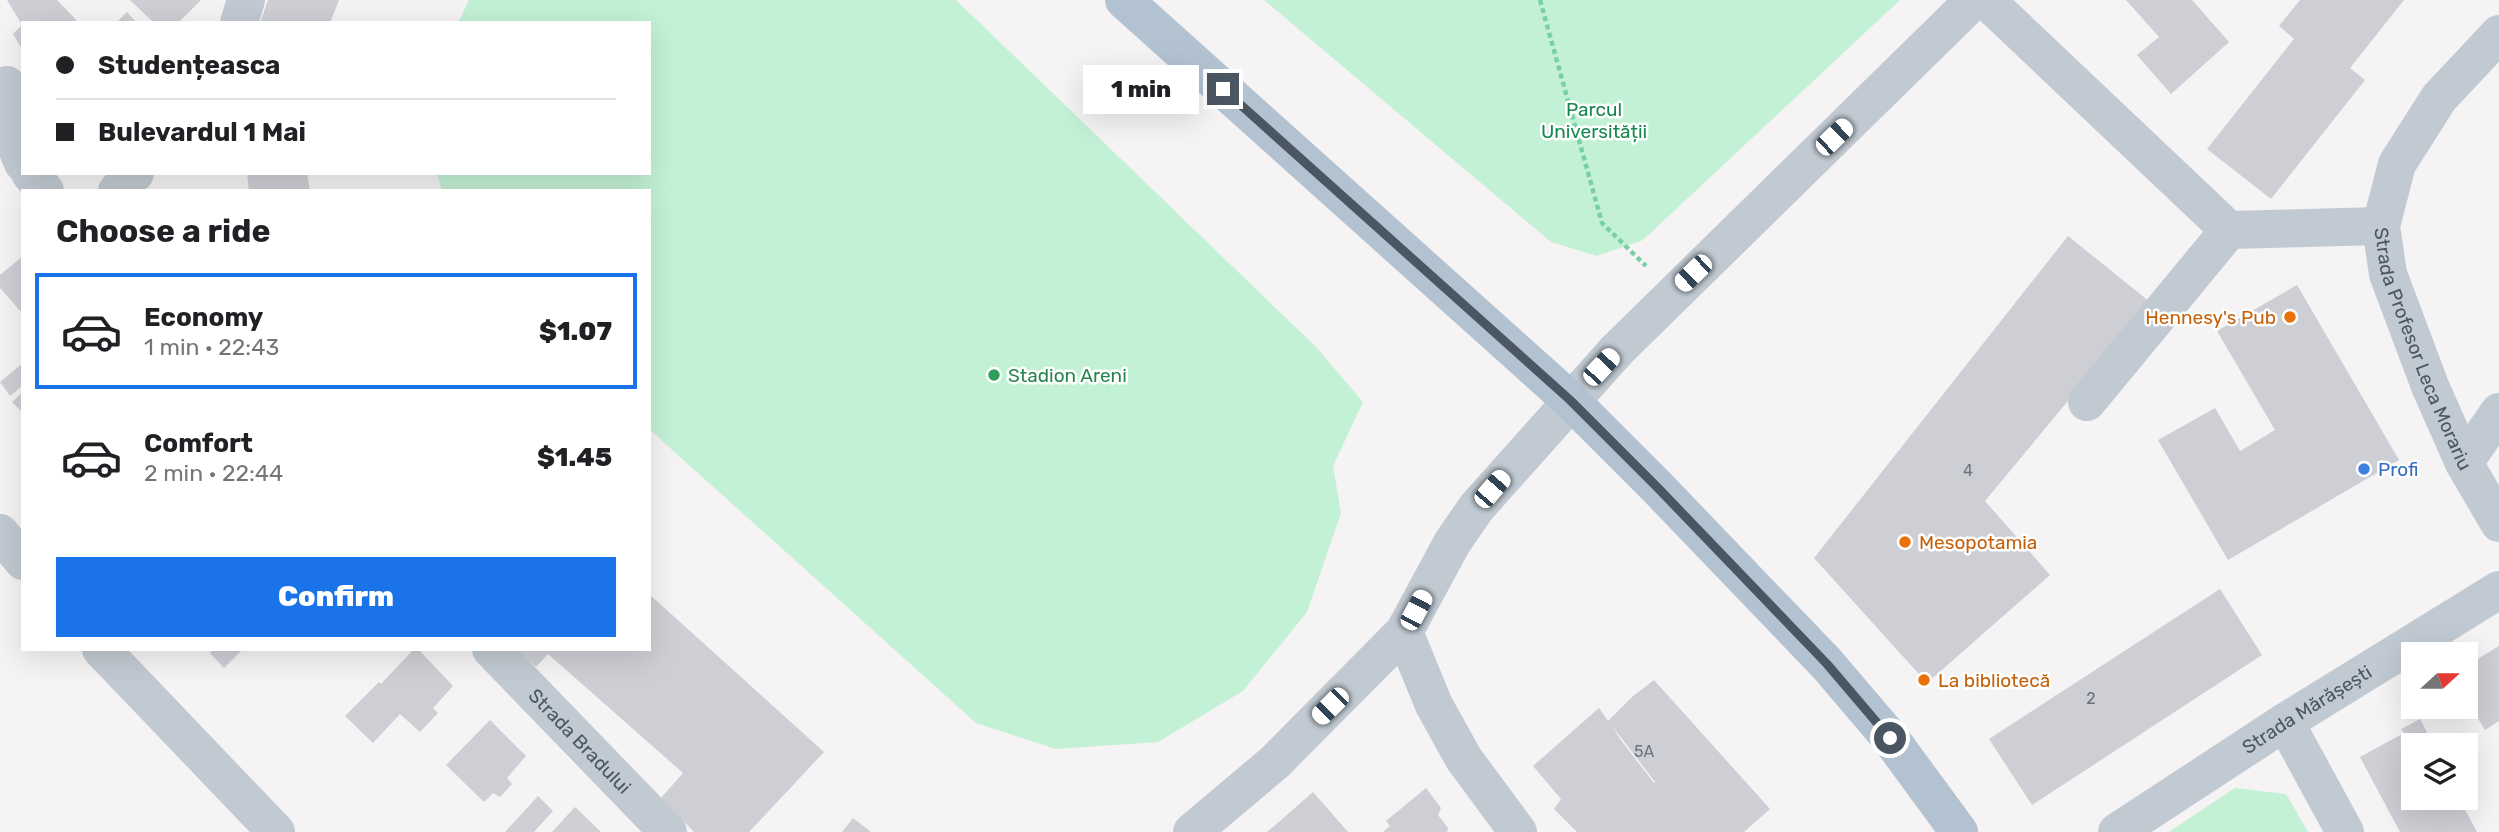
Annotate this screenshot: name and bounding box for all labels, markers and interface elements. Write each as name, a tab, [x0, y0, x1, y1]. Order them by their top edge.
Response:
text: Studențeasca	[98, 50, 280, 81]
callout: 1 min	[1083, 64, 1198, 114]
route end	[1207, 73, 1239, 105]
text: 1 min	[1111, 75, 1171, 103]
park label: Parcul Universității	[1541, 98, 1647, 143]
car	[1812, 115, 1857, 159]
text: Bulevardul 1 Mai	[98, 117, 306, 148]
text: Choose a ride	[56, 212, 270, 250]
street label: Strada Profesor Leca Morariu	[2370, 226, 2477, 474]
car	[1671, 251, 1716, 295]
icon: car	[60, 300, 123, 363]
text: Economy	[144, 302, 263, 333]
place label: Hennesy's Pub	[2145, 306, 2276, 329]
marker: Hennesy's Pub	[2282, 309, 2298, 325]
text: $1.07	[539, 316, 612, 347]
text: 1 min · 22:43	[144, 333, 279, 361]
car	[1579, 344, 1624, 390]
place label: Stadion Areni	[1008, 364, 1127, 387]
marker: Stadion Areni	[986, 367, 1002, 383]
icon: car	[60, 426, 123, 489]
text: Comfort	[144, 428, 253, 459]
text: $1.45	[537, 442, 612, 473]
place label: Profi	[2378, 458, 2418, 481]
text: 2 min · 22:44	[144, 459, 283, 487]
house number: 4	[1963, 461, 1973, 480]
marker: Profi	[2356, 461, 2372, 477]
car	[1471, 466, 1514, 512]
place label: Mesopotamia	[1919, 531, 2037, 554]
marker: Mesopotamia	[1897, 534, 1913, 550]
button: Confirm	[56, 557, 616, 637]
car	[1397, 587, 1436, 633]
north arrow	[2401, 642, 2478, 719]
map controls	[2401, 642, 2478, 810]
street label: Strada Mărășești	[2238, 660, 2376, 759]
place label: La bibliotecă	[1938, 669, 2050, 692]
marker: La bibliotecă	[1916, 672, 1932, 688]
street label: Strada Bradului	[524, 684, 636, 798]
car	[1308, 684, 1353, 728]
house number: 2	[2086, 689, 2096, 708]
route start	[1874, 722, 1906, 754]
button: layers	[2401, 733, 2478, 810]
house number: 5A	[1634, 742, 1654, 761]

